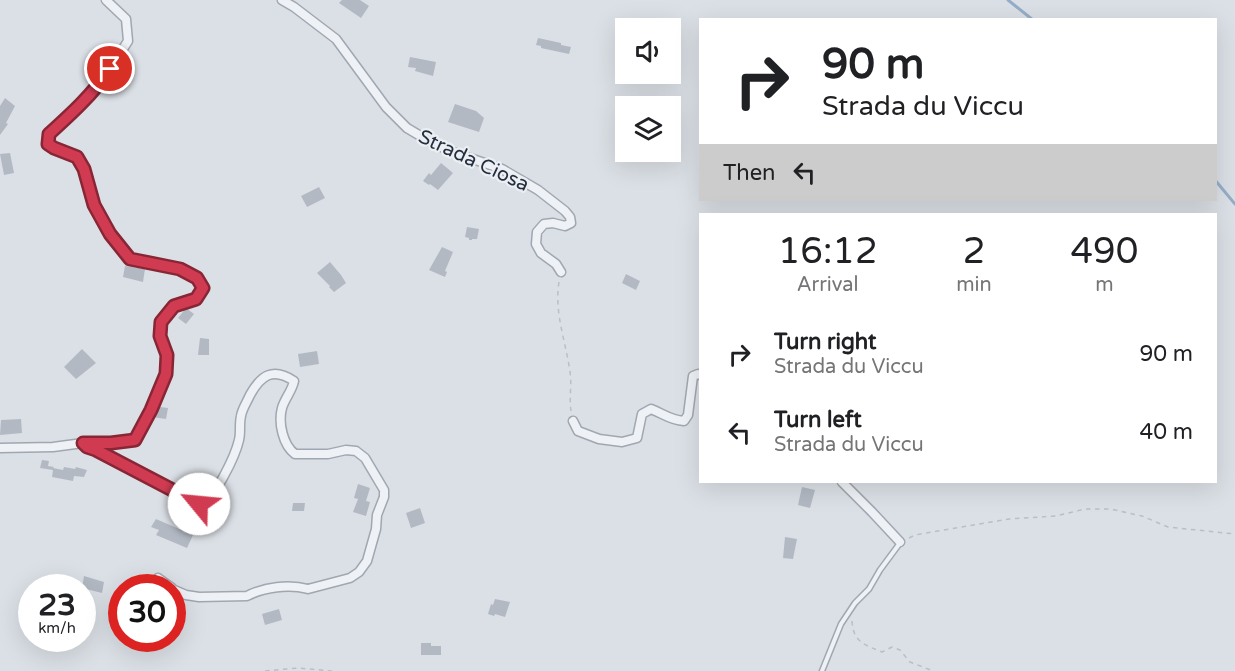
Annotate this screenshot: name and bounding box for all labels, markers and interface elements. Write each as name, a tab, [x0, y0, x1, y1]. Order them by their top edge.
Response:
map controls	[615, 18, 681, 162]
button: sound	[615, 18, 681, 84]
text: 90 m	[822, 39, 924, 90]
icon: right	[723, 42, 801, 120]
pin	[84, 43, 135, 94]
icon: arrive	[93, 52, 126, 85]
text: Strada du Viccu	[822, 90, 1024, 123]
button: layers	[615, 96, 681, 162]
street label: Strada Ciosa	[414, 125, 533, 197]
icon: left	[788, 156, 821, 189]
text: Then	[723, 160, 776, 186]
text: 16:12	[778, 230, 878, 273]
text: 2	[963, 230, 985, 273]
text: 490	[1070, 230, 1138, 273]
text: Arrival	[797, 273, 859, 297]
text: min	[956, 273, 992, 297]
text: m	[1095, 273, 1114, 297]
text: Turn right	[774, 329, 876, 355]
icon: right	[723, 338, 756, 371]
text: 90 m	[1139, 341, 1193, 367]
text: Strada du Viccu	[774, 355, 924, 379]
text: Turn left	[774, 407, 862, 433]
icon: left	[723, 416, 756, 449]
text: 40 m	[1139, 419, 1193, 445]
text: Strada du Viccu	[774, 433, 924, 457]
position arrow	[167, 472, 231, 536]
speed limit sign: 30	[108, 574, 186, 652]
text: 23	[38, 587, 76, 624]
text: km/h	[38, 619, 76, 637]

